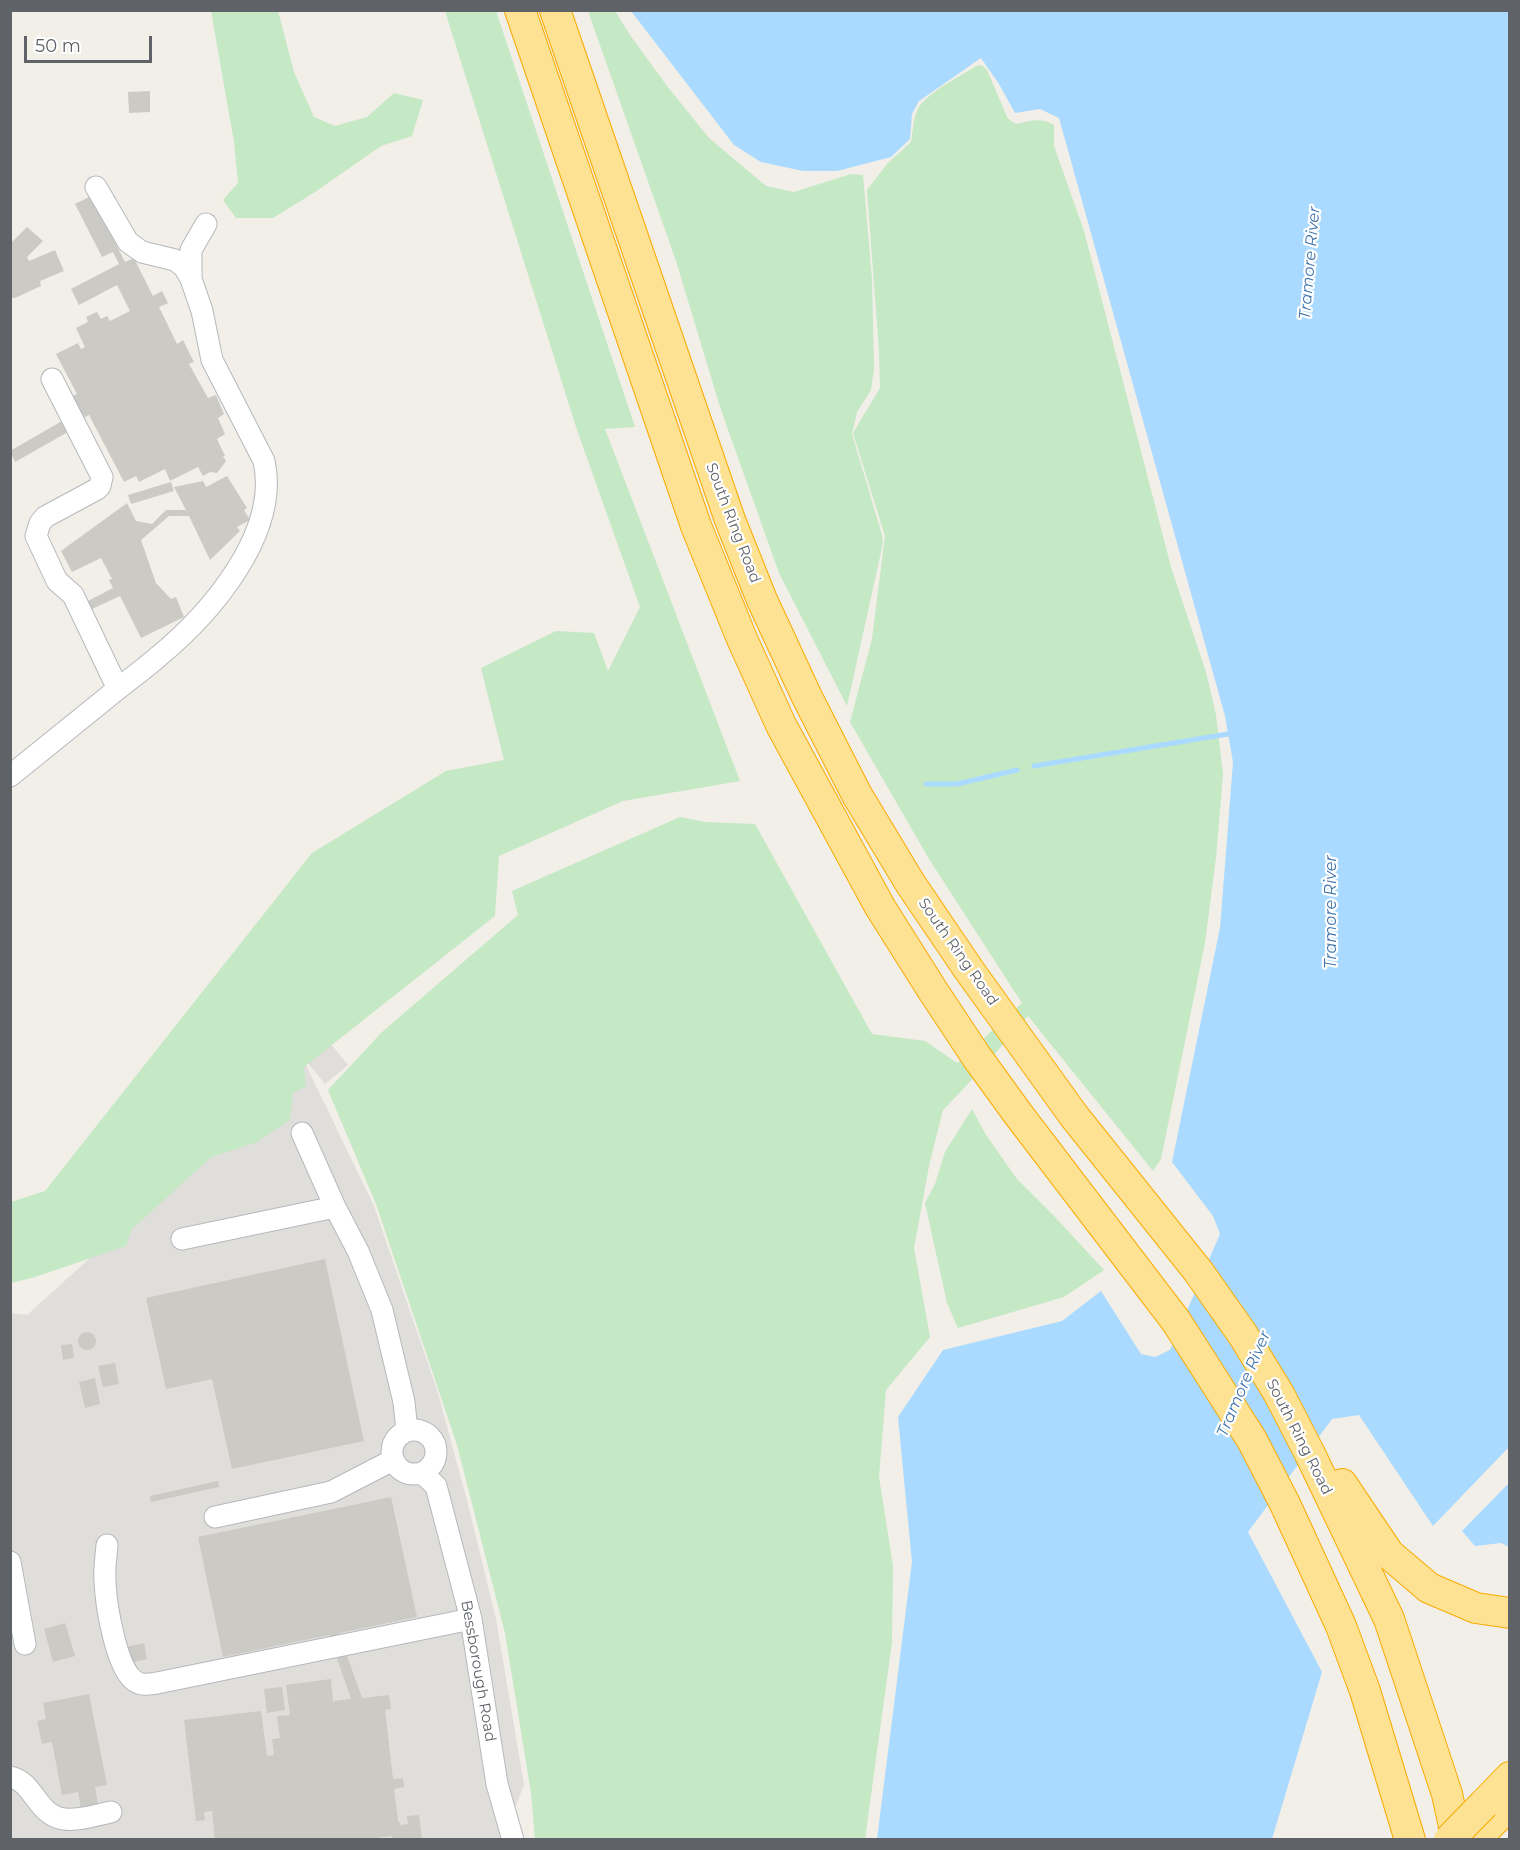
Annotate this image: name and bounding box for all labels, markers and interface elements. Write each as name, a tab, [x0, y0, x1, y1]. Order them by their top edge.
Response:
scale bar	[27, 24, 154, 62]
text: 50 m	[35, 35, 81, 57]
water label: Tramore River	[1295, 206, 1325, 320]
street label: South Ring Road	[702, 460, 764, 586]
water label: Tramore River	[1321, 855, 1341, 969]
street label: South Ring Road	[914, 895, 1002, 1009]
water label: Tramore River	[1213, 1328, 1275, 1440]
street label: South Ring Road	[1262, 1376, 1336, 1498]
street label: Bessborough Road	[457, 1599, 499, 1743]

